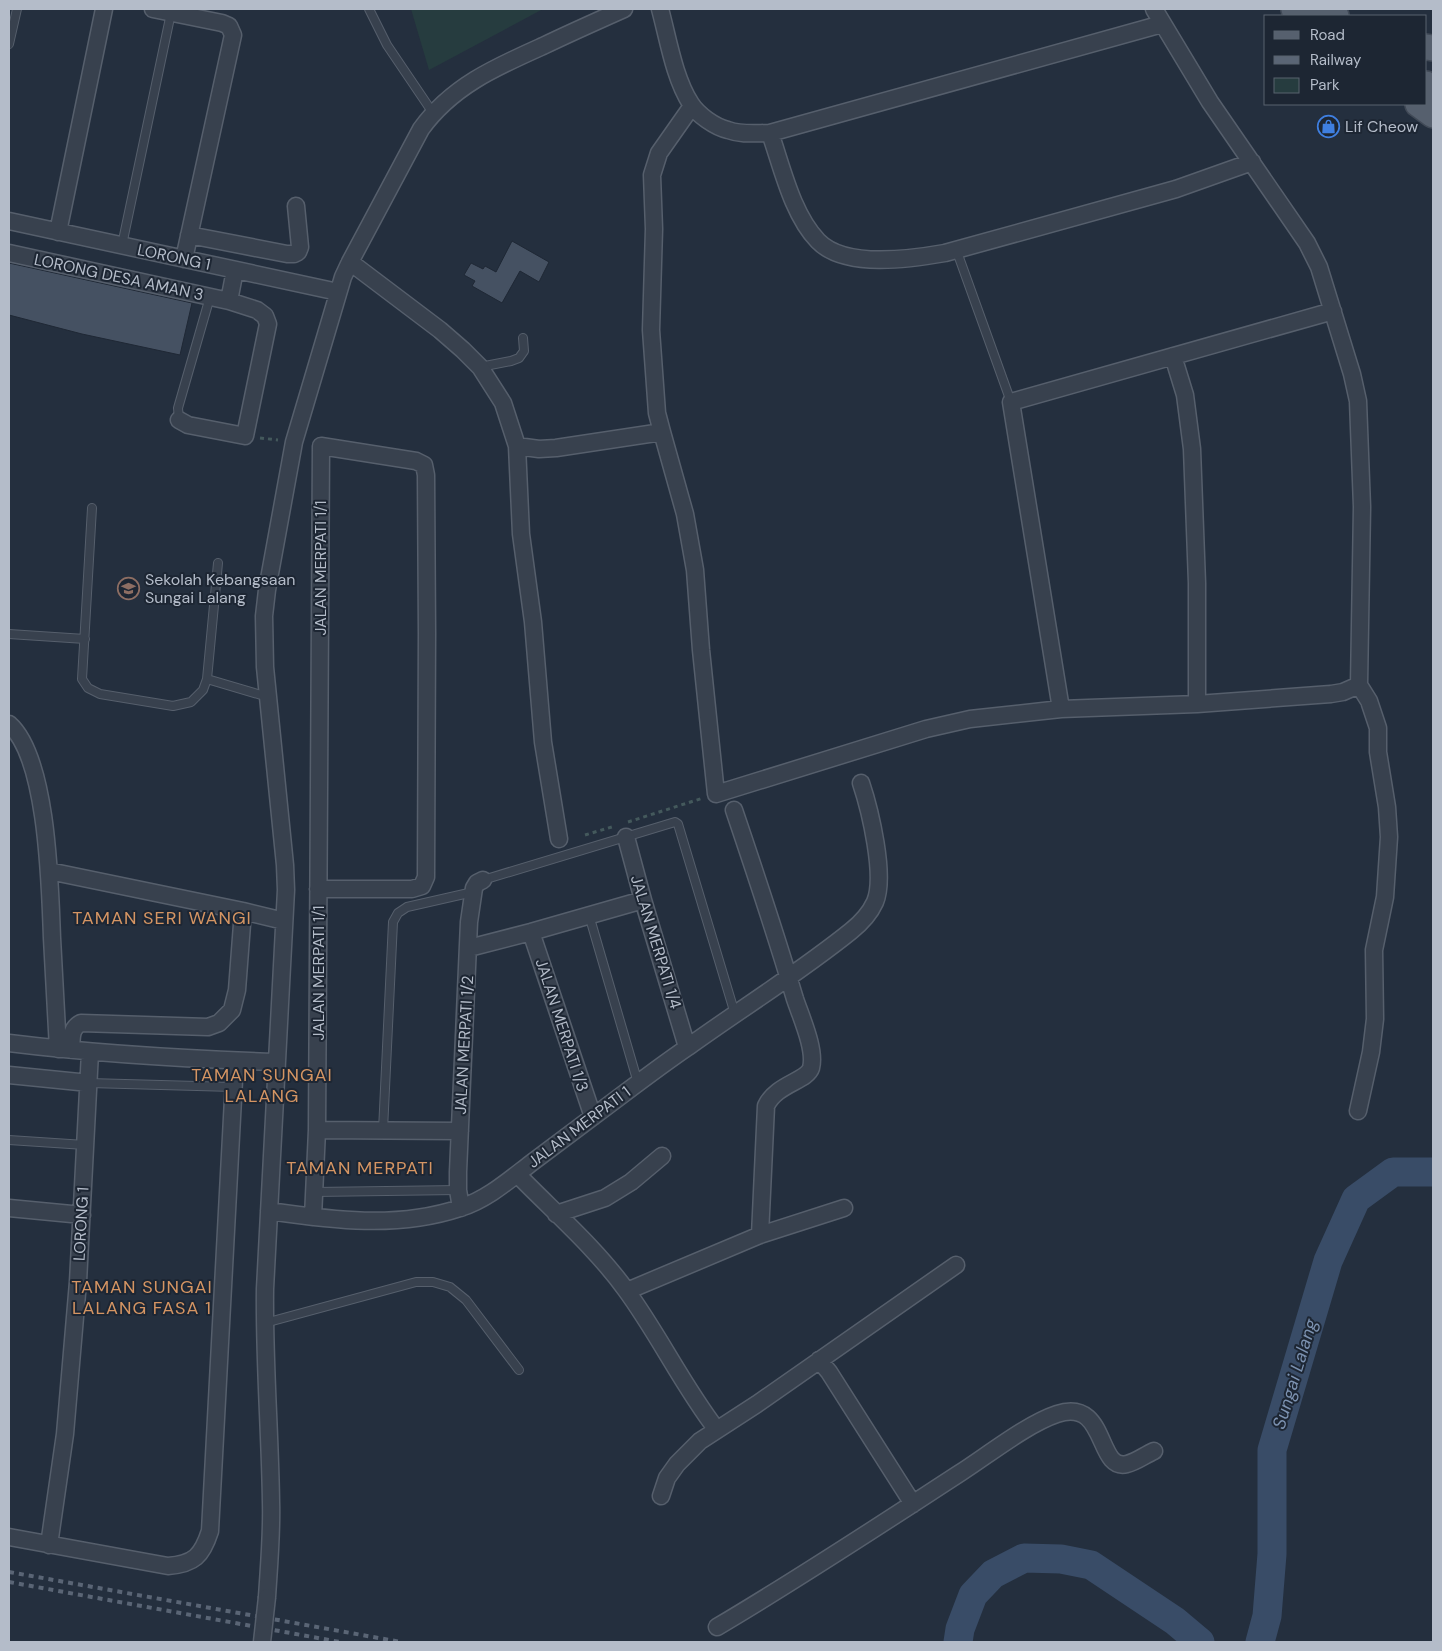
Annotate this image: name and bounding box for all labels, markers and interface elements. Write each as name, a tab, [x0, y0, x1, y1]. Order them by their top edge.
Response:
legend	[1264, 15, 1427, 105]
text: Road	[1310, 25, 1345, 45]
text: Railway	[1310, 50, 1362, 70]
text: Park	[1310, 75, 1340, 95]
shop icon: Lif Cheow	[1317, 114, 1341, 138]
place label: Lif Cheow	[1345, 116, 1418, 137]
street label: LORONG 1	[136, 239, 212, 275]
street label: LORONG DESA AMAN 3	[32, 249, 206, 305]
street label: JALAN MERPATI 1/1	[310, 501, 331, 636]
place label: Sekolah Kebangsaan Sungai Lalang	[145, 569, 295, 608]
school or university icon: Sekolah Kebangsaan Sungai Lalang	[117, 576, 141, 600]
street label: JALAN MERPATI 1/4	[626, 873, 686, 1012]
district label: TAMAN SERI WANGI	[72, 906, 252, 930]
street label: JALAN MERPATI 1/1	[308, 906, 329, 1041]
street label: JALAN MERPATI 1/3	[531, 956, 593, 1094]
street label: JALAN MERPATI 1/2	[450, 975, 478, 1115]
district label: TAMAN SUNGAI LALANG	[191, 1063, 333, 1108]
street label: JALAN MERPATI 1	[523, 1081, 635, 1173]
district label: TAMAN MERPATI	[286, 1156, 434, 1180]
street label: LORONG 1	[69, 1186, 93, 1262]
district label: TAMAN SUNGAI LALANG FASA 1	[71, 1275, 213, 1320]
water label: Sungai Lalang	[1267, 1315, 1323, 1432]

